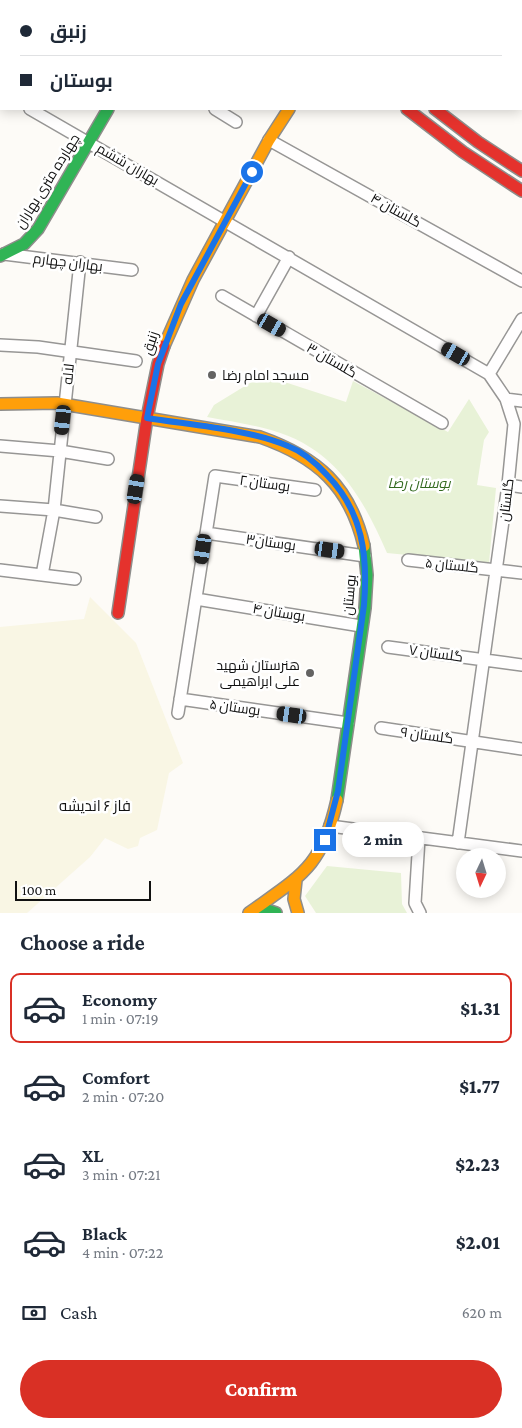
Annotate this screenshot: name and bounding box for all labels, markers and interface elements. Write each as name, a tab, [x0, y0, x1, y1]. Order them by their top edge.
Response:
text: زنبق	[50, 21, 87, 42]
text: بوستان	[50, 70, 113, 91]
street label: چهارده متری بهاران	[11, 131, 84, 232]
street label: بهاران ششم	[93, 140, 162, 190]
route start	[241, 161, 263, 183]
street label: گلستان ۴	[368, 190, 424, 230]
street label: بهاران چهارم	[32, 250, 104, 276]
car	[255, 311, 288, 339]
street label: زنبق	[139, 329, 162, 357]
street label: گلستان ۳	[304, 339, 360, 381]
car	[439, 340, 472, 368]
street label: لاله	[59, 363, 77, 385]
place label: مسجد امام رضا	[222, 367, 309, 385]
marker: مسجد امام رضا	[206, 369, 218, 381]
car	[53, 404, 72, 436]
street label: بوستان ۲	[239, 472, 291, 494]
car	[126, 473, 145, 505]
park label: بوستان رضا	[388, 475, 452, 492]
street label: گلستان	[495, 478, 517, 522]
street label: بوستان۳	[245, 531, 297, 553]
car	[193, 533, 212, 565]
car	[314, 540, 345, 560]
street label: گلستان ۵	[424, 554, 480, 576]
street label: بوستان	[339, 574, 359, 616]
street label: بوستان ۴	[252, 600, 306, 624]
street label: گلستان ۷	[408, 641, 464, 665]
place label: هنرستان شهید علی ابراهیمی	[216, 657, 300, 689]
marker: هنرستان شهید علی ابراهیمی	[304, 667, 316, 679]
street label: بوستان ۵	[209, 696, 261, 718]
car	[276, 705, 307, 725]
street label: گلستان ۹	[400, 723, 454, 747]
district label: فاز ۶ اندیشه	[59, 798, 131, 815]
callout: 2 min	[342, 822, 425, 858]
route end	[314, 829, 336, 851]
text: 2 min	[363, 831, 403, 848]
north arrow	[456, 848, 506, 898]
map controls	[456, 848, 506, 898]
scale bar	[15, 878, 151, 901]
text: 100 m	[22, 882, 56, 898]
text: Choose a ride	[20, 930, 145, 955]
icon: car	[22, 986, 67, 1031]
text: Economy	[82, 989, 157, 1010]
text: $1.31	[460, 998, 500, 1019]
text: 1 min · 07:19	[82, 1010, 159, 1027]
icon: car	[22, 1064, 67, 1109]
text: Comfort	[82, 1067, 150, 1088]
text: $1.77	[459, 1076, 500, 1097]
text: 2 min · 07:20	[82, 1088, 164, 1105]
icon: car	[22, 1142, 67, 1187]
text: XL	[82, 1145, 104, 1166]
text: $2.23	[455, 1154, 500, 1175]
text: 3 min · 07:21	[82, 1166, 160, 1183]
icon: car	[22, 1220, 67, 1265]
text: Black	[82, 1223, 127, 1244]
text: $2.01	[456, 1232, 500, 1253]
text: 4 min · 07:22	[82, 1244, 163, 1261]
icon: cash	[20, 1299, 48, 1327]
text: Cash	[60, 1302, 98, 1323]
text: 620 m	[462, 1304, 502, 1321]
button: Confirm	[20, 1360, 502, 1418]

